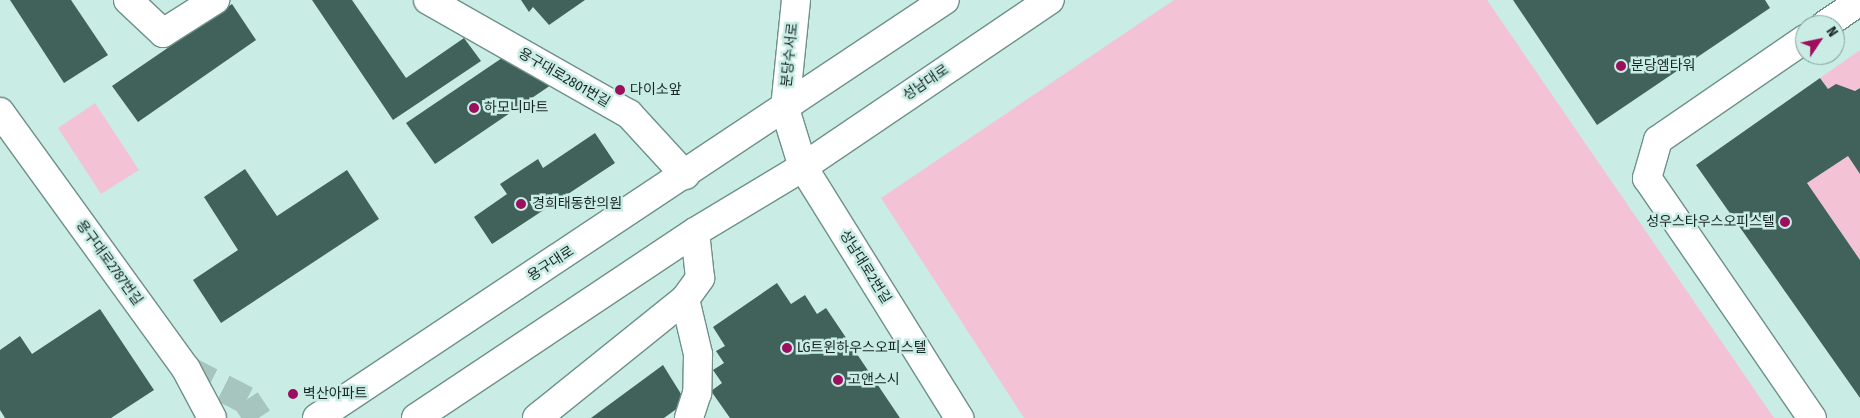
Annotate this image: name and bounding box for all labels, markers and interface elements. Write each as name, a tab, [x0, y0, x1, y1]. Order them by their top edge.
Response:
north arrow	[1795, 15, 1845, 65]
street label: 분당수서로	[778, 22, 802, 88]
text: N	[1823, 24, 1841, 40]
street label: 용구대로2801번길	[515, 45, 613, 111]
place label: 분당엠타워	[1631, 58, 1695, 74]
marker: 분당엠타워	[1615, 60, 1627, 72]
street label: 성남대로	[900, 62, 952, 104]
place label: 다이소앞	[630, 82, 682, 98]
marker: 다이소앞	[614, 84, 626, 96]
place label: 하모니마트	[484, 100, 548, 116]
marker: 하모니마트	[468, 102, 480, 114]
place label: 경희태동한의원	[532, 196, 622, 212]
marker: 경희태동한의원	[514, 197, 528, 211]
place label: 성우스타우스오피스텔	[1646, 214, 1775, 230]
marker: 성우스타우스오피스텔	[1779, 216, 1791, 228]
street label: 용구대로2787번길	[72, 217, 146, 309]
street label: 성남대로2번길	[836, 227, 894, 307]
street label: 용구대로	[525, 243, 577, 285]
place label: LG트윈하우스오피스텔	[797, 340, 927, 356]
marker: LG트윈하우스오피스텔	[781, 342, 793, 354]
place label: 고앤스시	[848, 372, 900, 388]
marker: 고앤스시	[832, 374, 844, 386]
place label: 벽산아파트	[303, 386, 367, 402]
marker: 벽산아파트	[287, 388, 299, 400]

